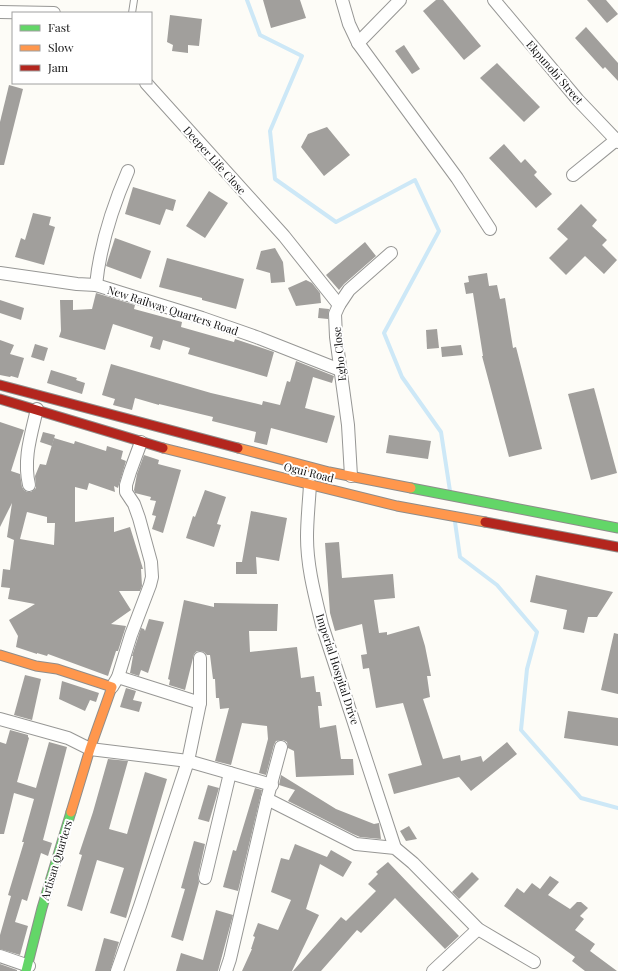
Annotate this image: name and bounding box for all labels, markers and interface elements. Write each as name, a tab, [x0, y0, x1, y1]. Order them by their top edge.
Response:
legend	[12, 12, 152, 84]
text: Fast	[48, 19, 71, 35]
street label: Ekpunobi Street	[523, 37, 587, 107]
text: Slow	[48, 39, 74, 55]
text: Jam	[47, 59, 69, 75]
street label: Deeper Life Close	[180, 123, 250, 198]
street label: New Railway Quarters Road	[106, 282, 241, 338]
street label: Egbo Close	[329, 326, 349, 382]
street label: Ogui Road	[282, 459, 336, 486]
street label: Imperial Hospital Drive	[313, 612, 363, 727]
street label: Artisan Quarters	[36, 818, 75, 903]

